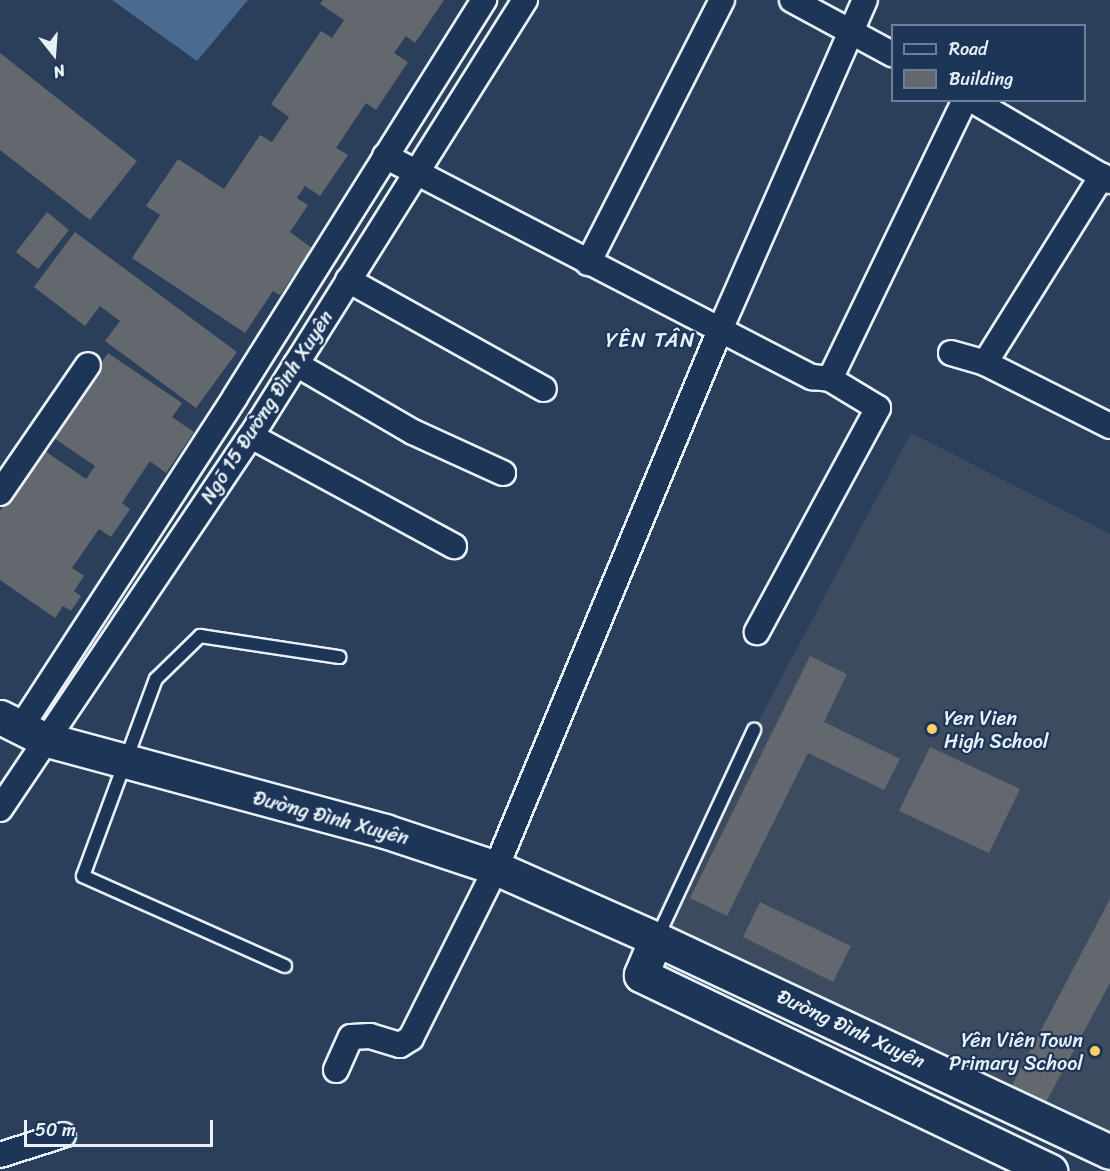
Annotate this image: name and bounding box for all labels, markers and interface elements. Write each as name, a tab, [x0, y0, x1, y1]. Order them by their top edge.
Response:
north arrow	[24, 24, 84, 84]
legend	[891, 24, 1086, 102]
text: Road	[949, 33, 988, 65]
text: N	[50, 56, 69, 87]
text: Building	[949, 63, 1013, 95]
street label: Ngõ 15 Đường Đình Xuyên	[196, 306, 338, 508]
district label: YÊN TÂN	[606, 327, 696, 353]
place label: Yen Vien High School	[944, 706, 1048, 753]
marker: Yen Vien High School	[925, 722, 939, 736]
street label: Đường Đình Xuyên	[251, 786, 411, 850]
street label: Đường Đình Xuyên	[773, 984, 929, 1074]
place label: Yên Viên Town Primary School	[949, 1028, 1083, 1075]
marker: Yên Viên Town Primary School	[1088, 1044, 1102, 1058]
scale bar	[27, 1108, 216, 1146]
text: 50 m	[35, 1114, 76, 1146]

